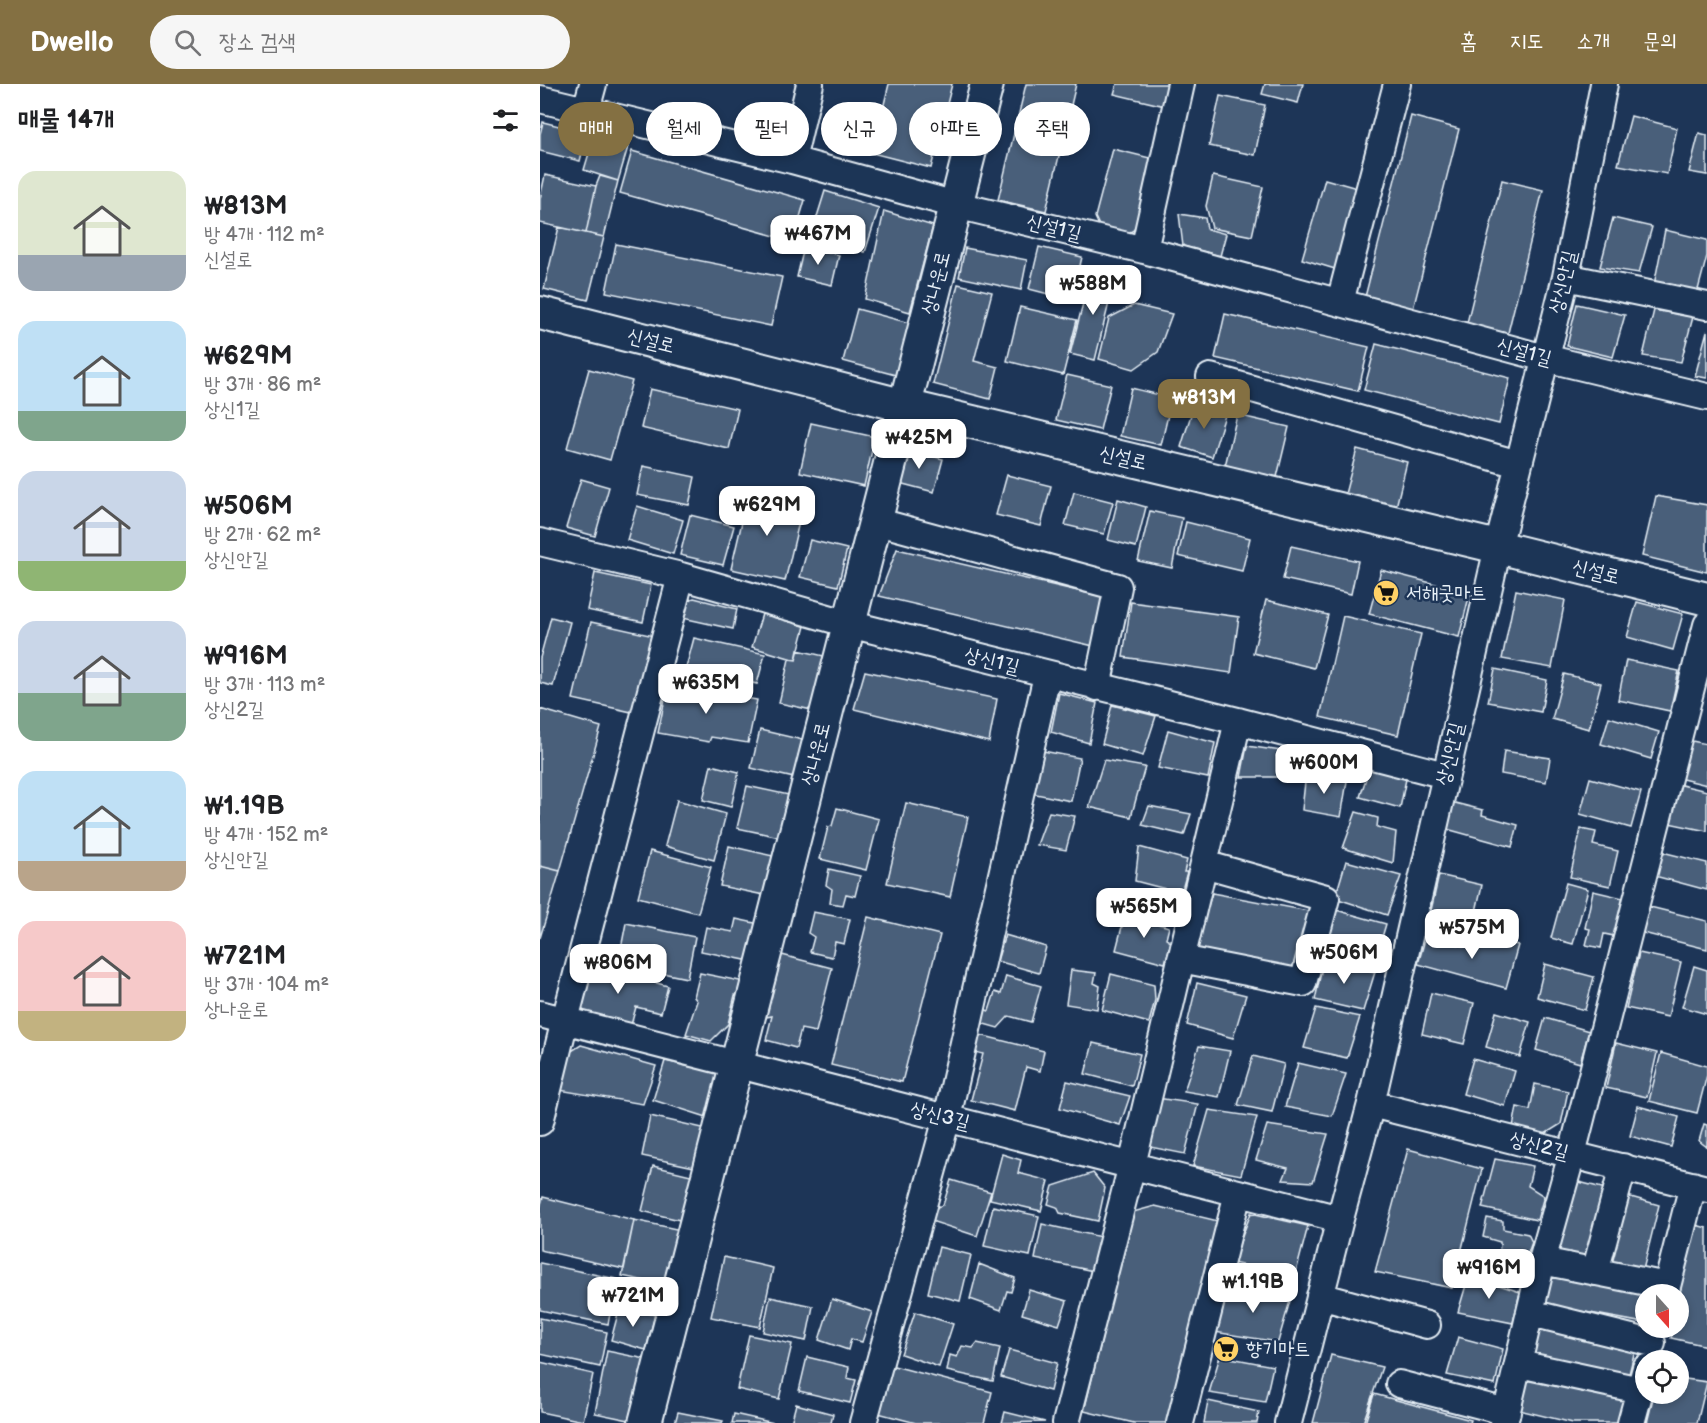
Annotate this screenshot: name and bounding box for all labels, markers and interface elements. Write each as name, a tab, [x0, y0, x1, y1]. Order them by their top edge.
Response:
search box	[150, 15, 570, 69]
text: Dwello	[30, 26, 114, 59]
icon: search	[171, 26, 204, 59]
text: 장소 검색	[219, 29, 295, 56]
text: 홈	[1460, 29, 1477, 54]
text: 지도	[1510, 29, 1543, 54]
text: 소개	[1576, 29, 1610, 54]
text: 문의	[1643, 29, 1677, 54]
chip: 매매	[558, 102, 634, 156]
chip: 월세	[646, 102, 722, 156]
chip: 필터	[734, 102, 809, 156]
chip: 신규	[821, 102, 897, 156]
chip: 아파트	[909, 102, 1002, 156]
chip: 주택	[1014, 102, 1090, 156]
icon: filters	[489, 104, 522, 137]
text: 매물 14개	[18, 105, 114, 136]
text: ₩813M	[204, 191, 288, 222]
icon: home	[66, 195, 138, 267]
street label: 신설1길	[1024, 210, 1084, 246]
pin: ₩467M	[776, 215, 860, 266]
text: ₩467M	[784, 222, 852, 246]
text: 방 4개 · 112 m²	[204, 223, 325, 247]
text: 신설로	[204, 248, 252, 272]
street label: 상신안길	[1544, 248, 1582, 316]
street label: 상나운로	[917, 249, 955, 317]
pin: ₩588M	[1051, 265, 1135, 316]
text: ₩588M	[1059, 272, 1127, 296]
street label: 신설로	[625, 324, 677, 358]
street label: 신설1길	[1494, 333, 1554, 371]
text: ₩629M	[204, 341, 292, 372]
icon: home	[66, 345, 138, 417]
text: 방 3개 · 86 m²	[204, 373, 321, 397]
pin: ₩813M	[1162, 379, 1246, 430]
text: ₩813M	[1172, 386, 1236, 410]
text: 상신1길	[204, 398, 260, 422]
pin: ₩425M	[877, 419, 961, 470]
text: ₩425M	[885, 426, 953, 450]
street label: 신설로	[1097, 441, 1149, 475]
pin: ₩629M	[725, 486, 809, 537]
text: ₩506M	[204, 491, 293, 522]
text: ₩629M	[733, 493, 801, 517]
icon: home	[66, 495, 138, 567]
text: 방 2개 · 62 m²	[204, 523, 321, 547]
text: 상신안길	[204, 548, 268, 572]
street label: 신설로	[1570, 555, 1622, 589]
supermarket icon: 서해굿마트	[1371, 578, 1401, 608]
place label: 서해굿마트	[1406, 581, 1486, 605]
text: ₩916M	[204, 641, 288, 672]
street label: 상신1길	[962, 643, 1022, 679]
icon: home	[66, 645, 138, 717]
pin: ₩635M	[664, 664, 748, 715]
text: ₩635M	[672, 671, 740, 695]
text: 방 3개 · 113 m²	[204, 673, 325, 697]
text: 상신2길	[204, 698, 264, 722]
street label: 상나운로	[797, 720, 835, 788]
street label: 상신안길	[1431, 720, 1469, 788]
pin: ₩600M	[1282, 744, 1366, 795]
text: ₩600M	[1289, 751, 1359, 775]
text: ₩1.19B	[204, 791, 285, 822]
icon: home	[66, 795, 138, 867]
text: 방 4개 · 152 m²	[204, 823, 328, 847]
text: 상신안길	[204, 848, 268, 872]
pin: ₩565M	[1102, 888, 1186, 939]
text: ₩565M	[1110, 895, 1178, 919]
pin: ₩575M	[1430, 909, 1514, 960]
text: ₩575M	[1439, 916, 1505, 940]
pin: ₩506M	[1302, 934, 1386, 985]
text: ₩721M	[204, 941, 286, 972]
text: ₩506M	[1310, 941, 1378, 965]
pin: ₩806M	[576, 944, 660, 995]
icon: home	[66, 945, 138, 1017]
text: ₩806M	[584, 951, 652, 975]
text: 방 3개 · 104 m²	[204, 973, 329, 997]
text: 상나운로	[204, 998, 268, 1022]
street label: 상신3길	[908, 1097, 972, 1135]
street label: 상신2길	[1507, 1127, 1571, 1165]
pin: ₩916M	[1447, 1249, 1531, 1300]
text: ₩916M	[1457, 1256, 1521, 1280]
pin: ₩1.19B	[1204, 1263, 1302, 1314]
text: ₩1.19B	[1222, 1270, 1284, 1294]
pin: ₩721M	[591, 1277, 675, 1328]
text: ₩721M	[601, 1284, 665, 1308]
north arrow	[1635, 1284, 1689, 1338]
map controls	[1635, 1284, 1689, 1404]
supermarket icon: 향기마트	[1211, 1334, 1241, 1364]
place label: 향기마트	[1246, 1337, 1310, 1361]
button: locate	[1635, 1350, 1689, 1404]

